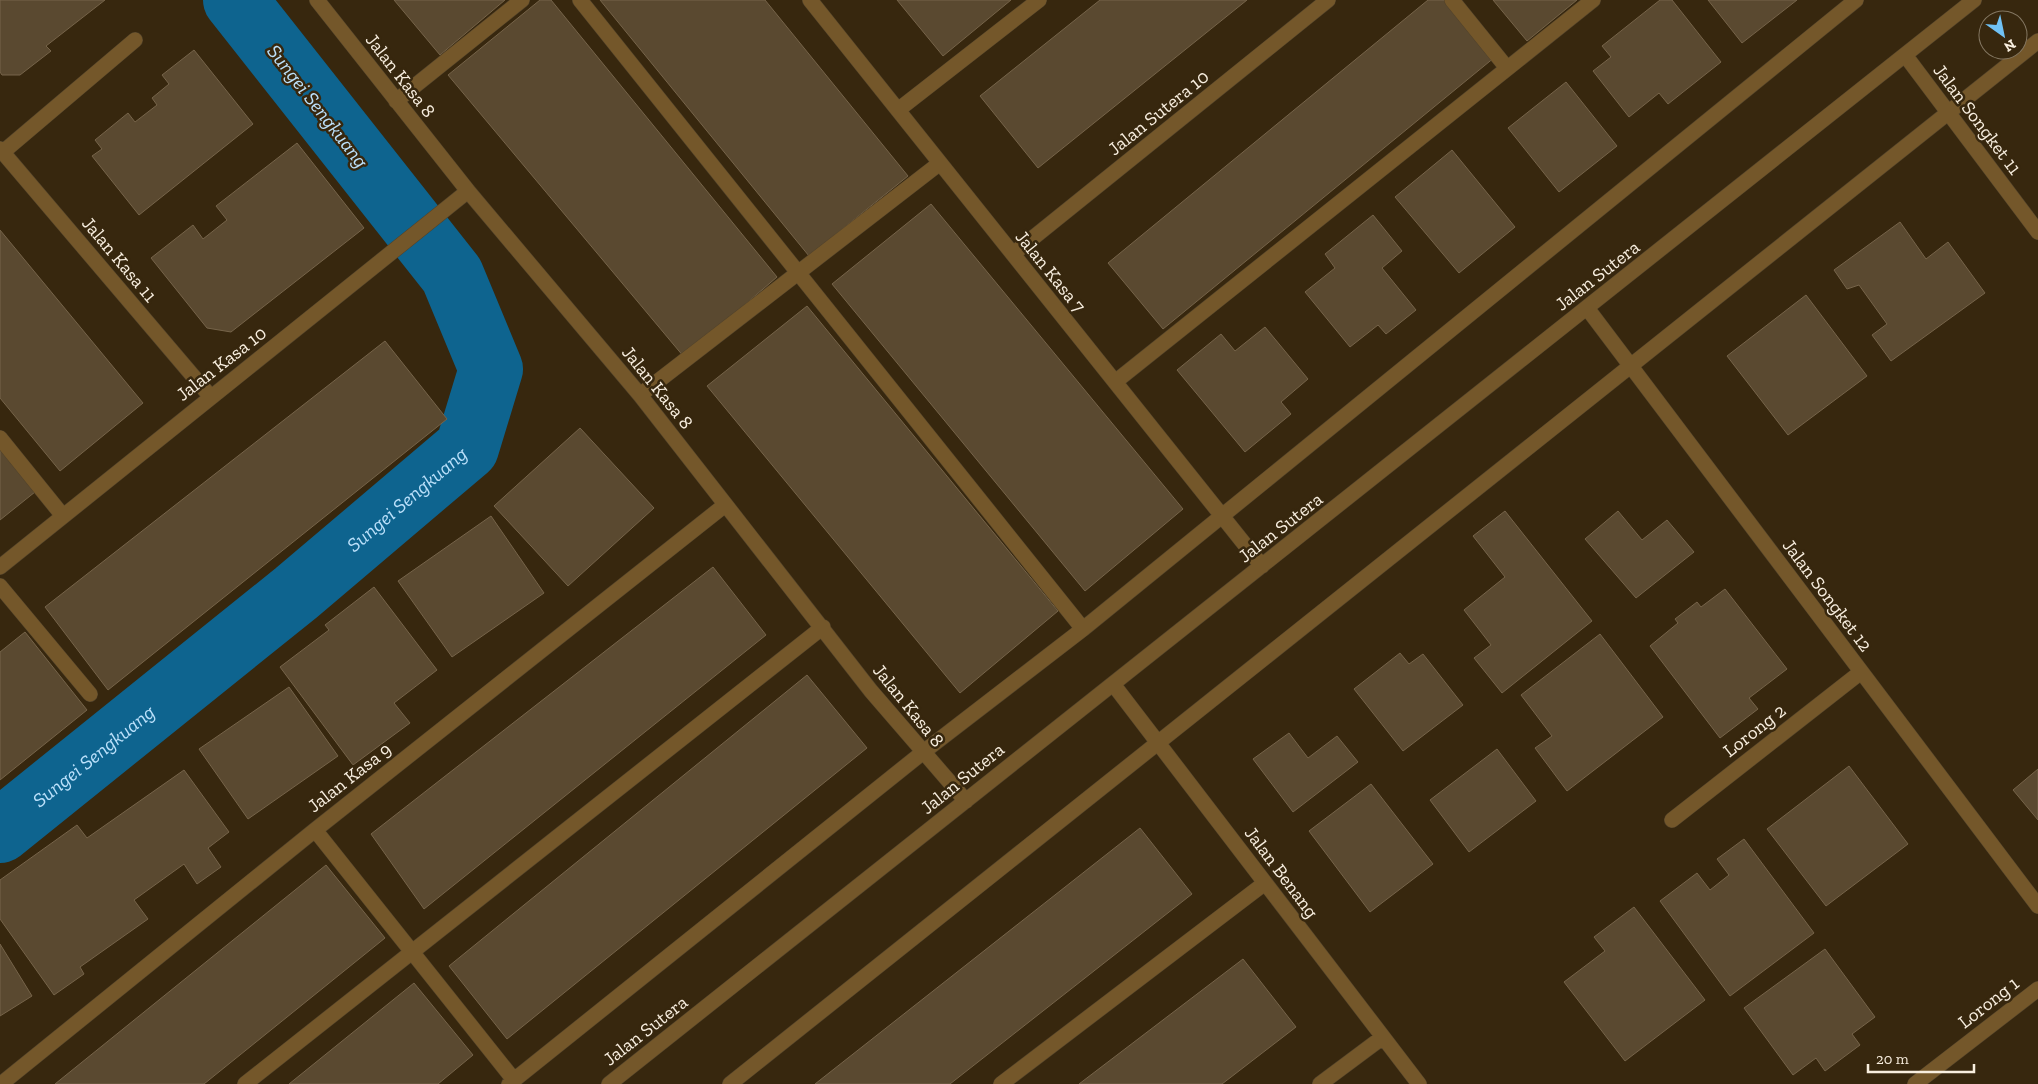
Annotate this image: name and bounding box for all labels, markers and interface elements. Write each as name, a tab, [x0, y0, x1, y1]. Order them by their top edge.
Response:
north arrow	[1978, 10, 2028, 60]
street label: Jalan Kasa 8	[361, 29, 441, 122]
text: N	[2000, 35, 2019, 56]
water label: Sungei Sengkuang	[262, 40, 374, 173]
street label: Jalan Songket 11	[1929, 60, 2027, 179]
street label: Jalan Sutera 10	[1103, 65, 1213, 160]
street label: Jalan Kasa 11	[77, 212, 162, 307]
street label: Jalan Kasa 7	[1011, 226, 1091, 317]
street label: Jalan Sutera	[1551, 235, 1644, 315]
street label: Jalan Kasa 10	[172, 321, 271, 406]
street label: Jalan Kasa 8	[617, 341, 698, 433]
water label: Sungei Sengkuang	[342, 441, 472, 557]
street label: Jalan Sutera	[1234, 487, 1327, 567]
street label: Jalan Songket 12	[1778, 535, 1877, 656]
street label: Jalan Kasa 8	[868, 659, 949, 751]
water label: Sungei Sengkuang	[28, 699, 160, 812]
street label: Lorong 2	[1718, 699, 1790, 762]
street label: Jalan Kasa 9	[303, 738, 396, 817]
street label: Jalan Sutera	[916, 738, 1009, 819]
street label: Jalan Benang	[1240, 822, 1324, 923]
street label: Lorong 1	[1953, 972, 2023, 1033]
street label: Jalan Sutera	[599, 990, 692, 1070]
scale bar	[1868, 1042, 1974, 1074]
text: 20 m	[1876, 1050, 1909, 1068]

